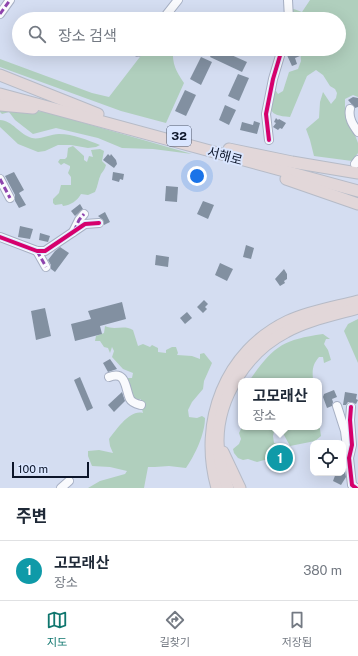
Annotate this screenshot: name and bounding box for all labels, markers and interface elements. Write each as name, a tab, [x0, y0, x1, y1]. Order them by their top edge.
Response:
search box	[12, 12, 346, 56]
icon: search	[26, 23, 48, 45]
text: 장소 검색	[58, 27, 117, 44]
road number: 32	[167, 126, 191, 146]
street label: 서해로	[206, 144, 244, 168]
your location	[187, 166, 207, 186]
popup	[238, 378, 322, 430]
text: 고모래산	[252, 387, 308, 404]
text: 장소	[252, 408, 276, 423]
map controls	[310, 440, 346, 476]
button: locate	[310, 440, 346, 476]
pin: 1	[267, 443, 293, 473]
scale bar	[12, 460, 89, 479]
text: 100 m	[18, 463, 48, 475]
text: 주변	[16, 506, 47, 526]
text: 고모래산	[54, 554, 109, 571]
text: 1	[26, 563, 32, 578]
text: 380 m	[303, 563, 342, 578]
text: 장소	[54, 575, 78, 590]
tab: 지도	[46, 609, 68, 649]
tab: 길찾기	[160, 609, 190, 649]
tab: 저장됨	[282, 609, 312, 649]

